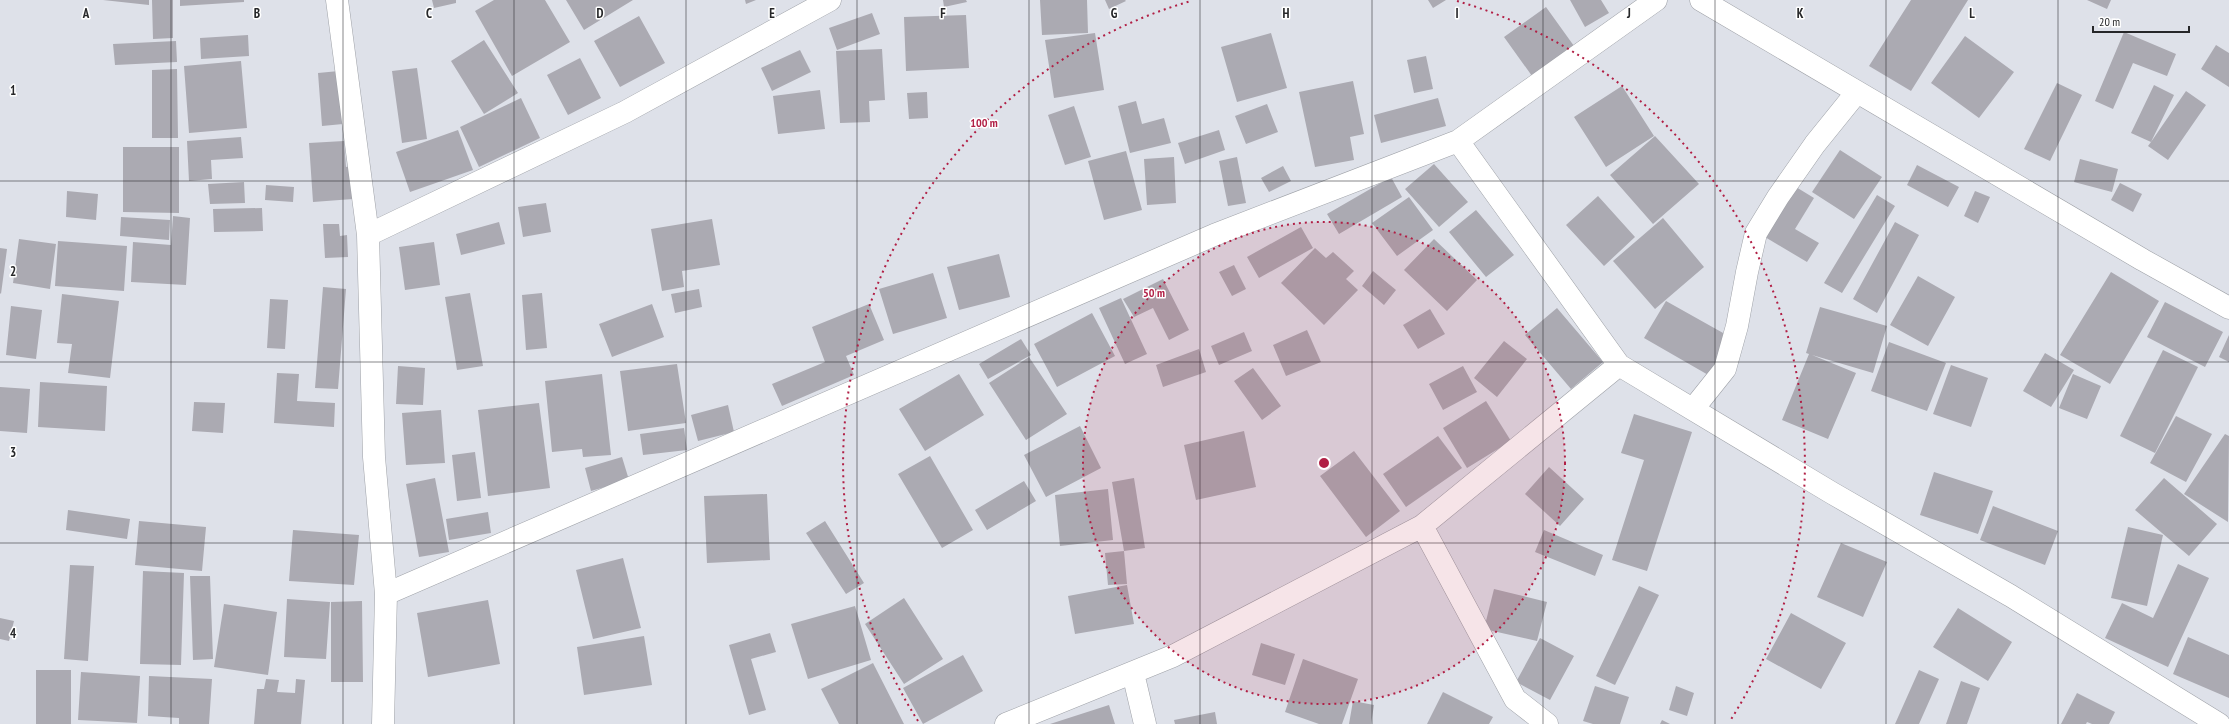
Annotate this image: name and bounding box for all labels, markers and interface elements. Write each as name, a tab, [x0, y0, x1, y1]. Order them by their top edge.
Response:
text: A	[82, 5, 90, 22]
text: B	[254, 5, 260, 22]
text: C	[426, 5, 432, 22]
text: D	[597, 5, 604, 22]
text: E	[769, 5, 775, 22]
text: F	[940, 5, 946, 22]
text: G	[1111, 5, 1118, 22]
text: H	[1283, 5, 1290, 22]
text: I	[1455, 5, 1459, 22]
text: J	[1626, 5, 1631, 22]
text: K	[1797, 5, 1804, 22]
text: L	[1969, 5, 1975, 22]
scale bar	[2093, 8, 2189, 34]
text: 20 m	[2099, 14, 2120, 29]
text: 1	[10, 82, 16, 99]
text: 100 m	[970, 115, 998, 130]
text: 2	[10, 263, 16, 280]
text: 50 m	[1143, 285, 1165, 300]
text: 3	[10, 444, 16, 461]
centre of rings	[1317, 456, 1331, 470]
text: 4	[10, 625, 17, 642]

